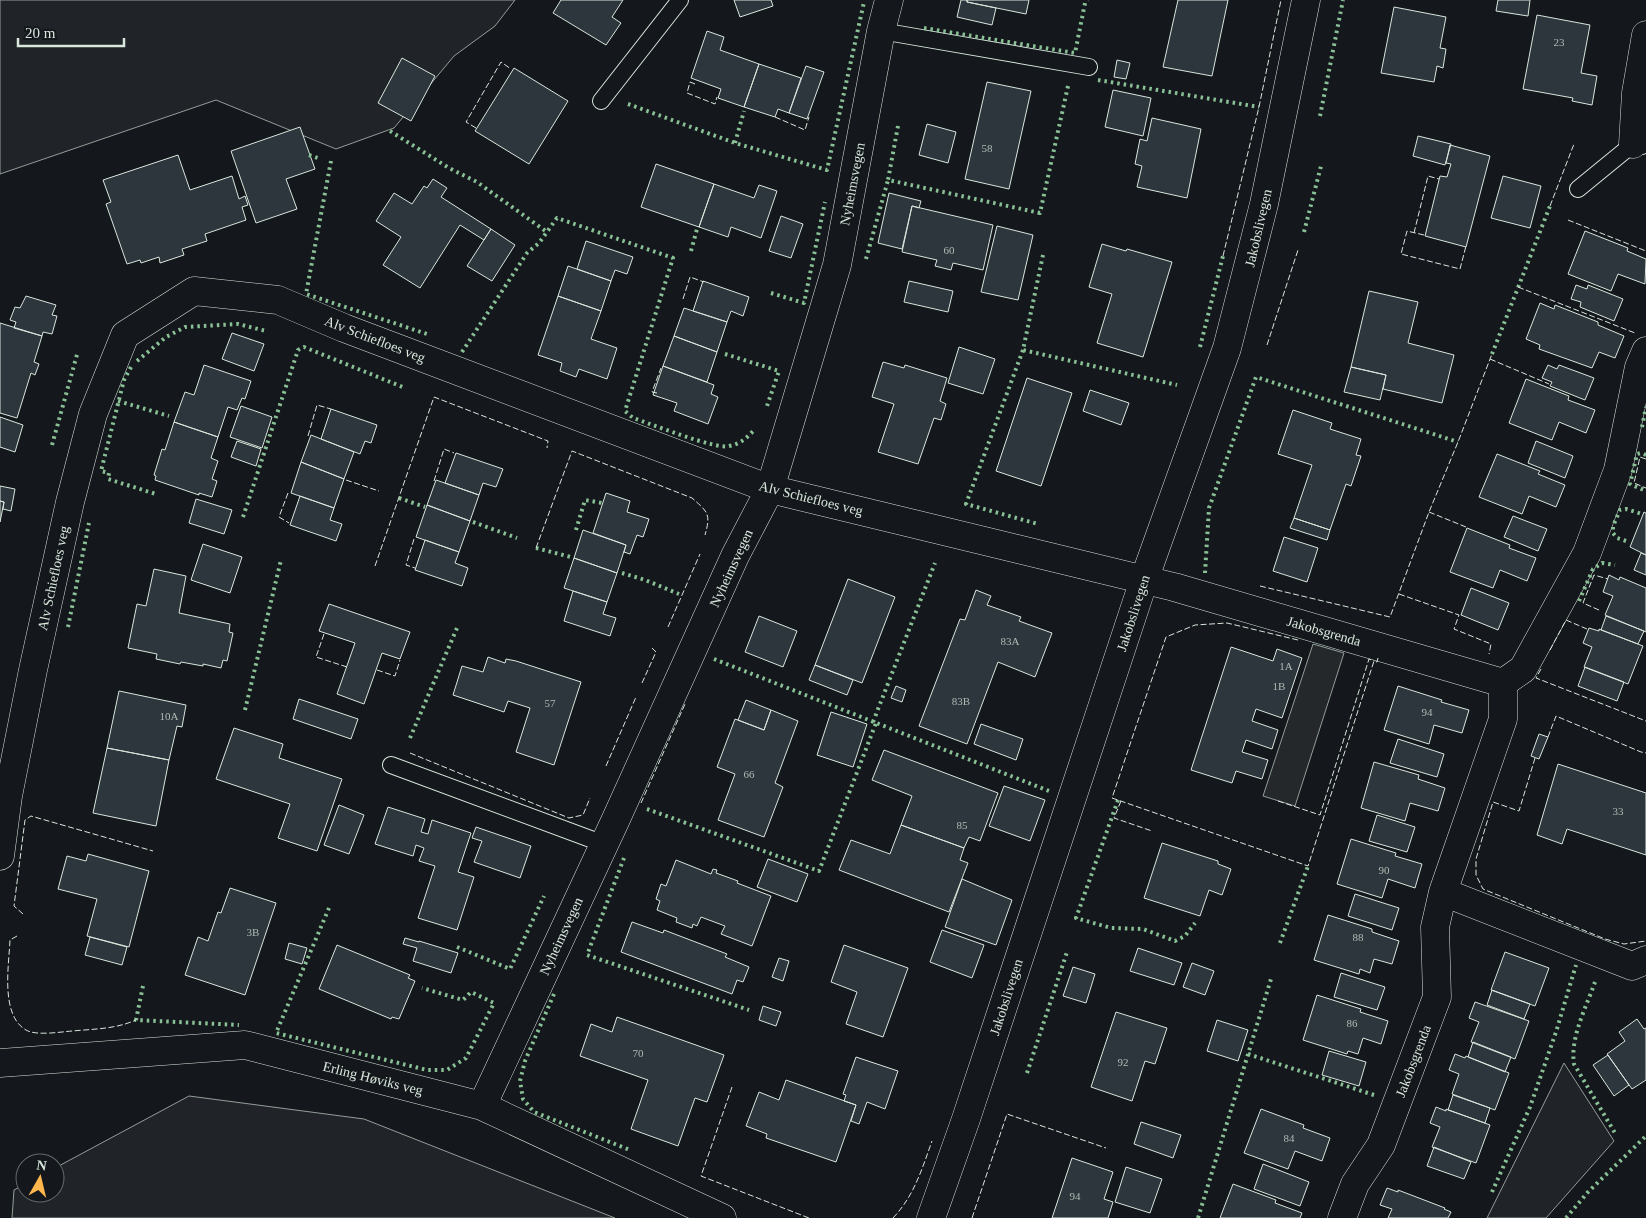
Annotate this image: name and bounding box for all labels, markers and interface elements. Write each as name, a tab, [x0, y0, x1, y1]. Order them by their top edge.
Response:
scale bar	[18, 15, 124, 47]
text: 20 m	[25, 25, 56, 41]
house number: 23	[1554, 36, 1565, 48]
street label: Nyheimsvegen	[837, 141, 868, 227]
house number: 58	[982, 142, 993, 154]
street label: Jakobslivegen	[1242, 188, 1275, 268]
house number: 60	[944, 244, 955, 256]
street label: Alv Schiefloes veg	[322, 313, 427, 366]
street label: Alv Schiefloes veg	[757, 478, 864, 519]
street label: Alv Schiefloes veg	[35, 524, 72, 632]
street label: Nyheimsvegen	[707, 527, 756, 609]
street label: Jakobslivegen	[1114, 573, 1153, 653]
street label: Jakobsgrenda	[1285, 614, 1363, 649]
house number: 83A	[1001, 635, 1020, 647]
house number: 1A	[1279, 660, 1293, 672]
house number: 1B	[1273, 680, 1285, 692]
house number: 83B	[952, 695, 970, 707]
house number: 57	[545, 697, 556, 709]
house number: 94	[1422, 706, 1433, 718]
house number: 10A	[160, 710, 179, 722]
house number: 66	[744, 768, 755, 780]
house number: 33	[1613, 805, 1624, 817]
house number: 85	[957, 819, 968, 831]
house number: 90	[1379, 864, 1390, 876]
street label: Nyheimsvegen	[537, 895, 586, 977]
house number: 3B	[247, 926, 259, 938]
house number: 88	[1353, 931, 1364, 943]
street label: Jakobslivegen	[987, 957, 1026, 1037]
house number: 86	[1347, 1017, 1358, 1029]
street label: Jakobsgrenda	[1393, 1022, 1434, 1099]
house number: 70	[633, 1047, 644, 1059]
house number: 92	[1118, 1056, 1129, 1068]
street label: Erling Høviks veg	[321, 1059, 424, 1098]
house number: 84	[1284, 1132, 1295, 1144]
north arrow	[15, 1153, 65, 1203]
text: N	[36, 1157, 48, 1174]
house number: 94	[1070, 1190, 1081, 1202]

